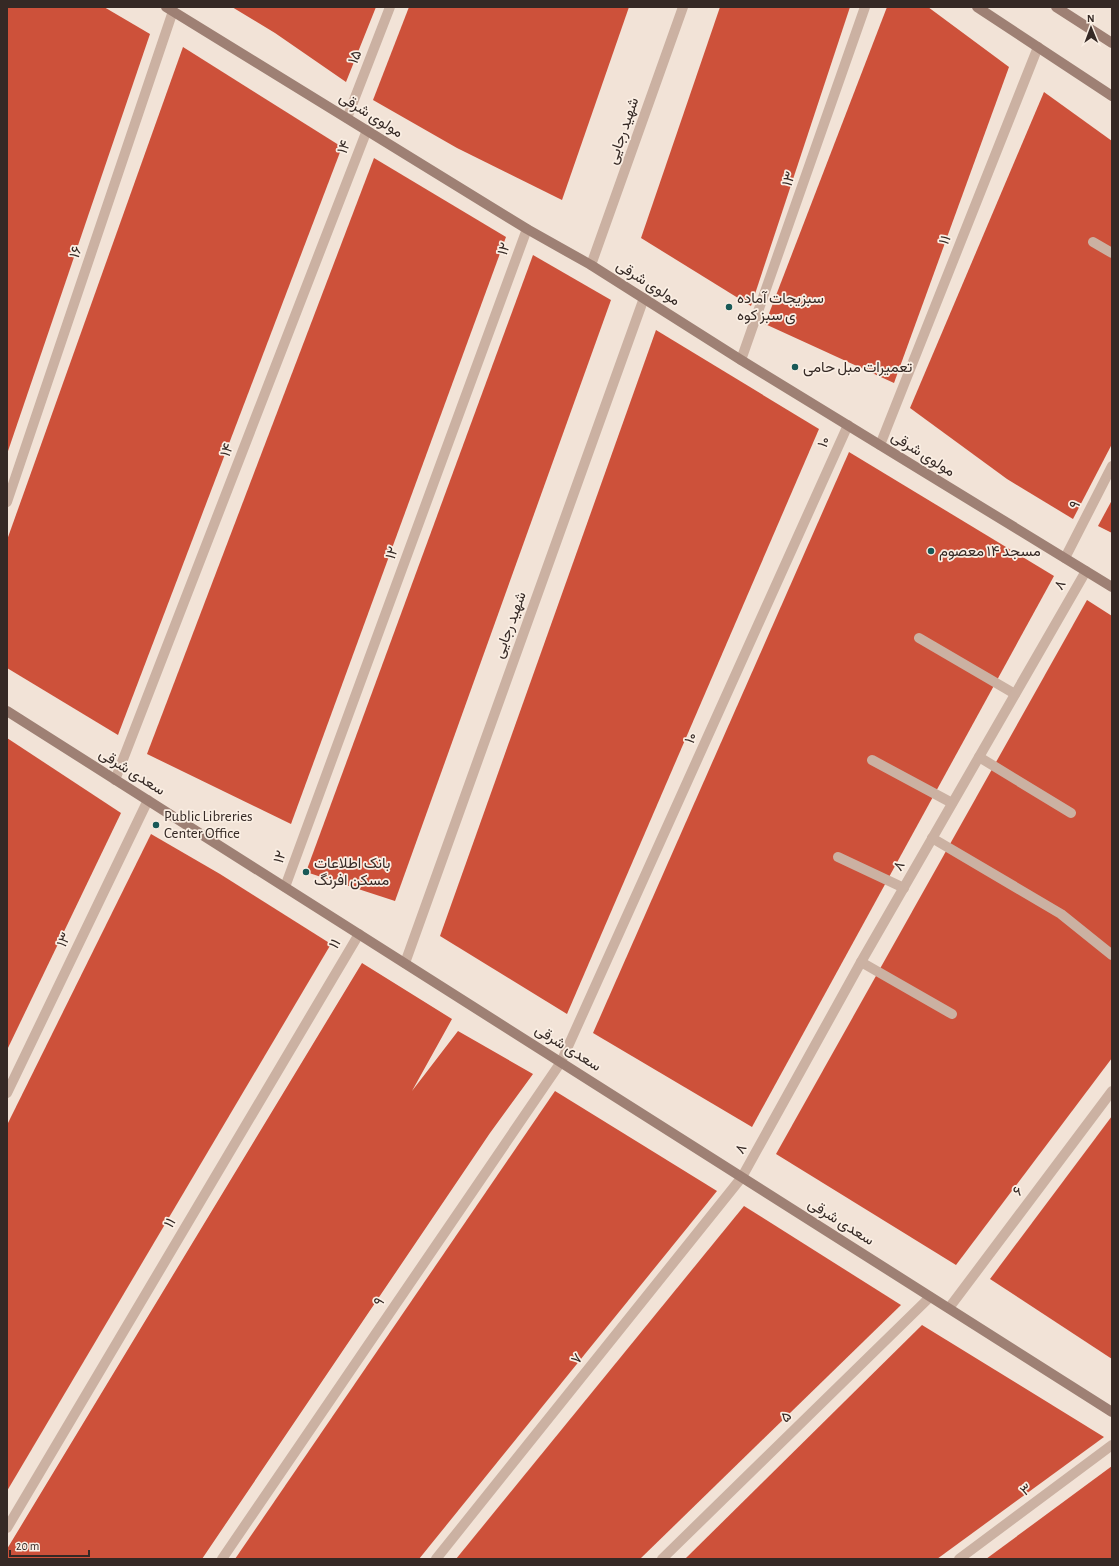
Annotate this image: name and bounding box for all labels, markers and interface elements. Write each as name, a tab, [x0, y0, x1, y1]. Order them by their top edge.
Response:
north arrow	[1071, 8, 1111, 48]
text: N	[1087, 13, 1095, 24]
street label: ۱۵	[346, 48, 364, 66]
street label: مولوی شرقی	[335, 90, 405, 142]
street label: شهید رجایی	[605, 96, 643, 167]
street label: ۱۴	[335, 138, 353, 156]
street label: ۱۳	[780, 170, 798, 188]
street label: ۱۱	[936, 233, 954, 247]
street label: ۱۲	[495, 241, 513, 257]
street label: ۱۶	[67, 244, 85, 260]
street label: مولوی شرقی	[612, 258, 682, 310]
place label: سبزیجات آماده ی سبز کوه	[737, 290, 824, 325]
marker: سبزیجات آماده ی سبز کوه	[724, 302, 734, 312]
place label: تعمیرات مبل حامی	[803, 360, 913, 377]
marker: تعمیرات مبل حامی	[790, 362, 800, 372]
street label: مولوی شرقی	[887, 429, 957, 481]
street label: ۱۰	[815, 434, 833, 450]
street label: ۱۴	[218, 441, 236, 459]
street label: ۹	[1067, 498, 1083, 512]
place label: مسجد ۱۴ معصوم	[939, 544, 1041, 561]
street label: ۱۲	[383, 545, 401, 561]
marker: مسجد ۱۴ معصوم	[926, 546, 936, 556]
street label: ۸	[1051, 577, 1069, 593]
street label: شهید رجایی	[491, 590, 531, 661]
street label: ۱۰	[682, 730, 700, 746]
street label: سعدی شرقی	[95, 746, 168, 800]
place label: Public Libreries Center Office	[164, 809, 253, 841]
marker: Public Libreries Center Office	[151, 820, 161, 830]
street label: ۱۲	[271, 849, 289, 865]
place label: بانک اطلاعات مسکن افرنگ	[314, 856, 390, 890]
street label: ۸	[890, 858, 908, 874]
marker: بانک اطلاعات مسکن افرنگ	[301, 867, 311, 877]
street label: ۱۳	[54, 930, 74, 950]
street label: ۱۱	[326, 936, 344, 952]
street label: سعدی شرقی	[531, 1022, 604, 1076]
street label: ۸	[732, 1141, 750, 1157]
street label: ۶	[1010, 1184, 1026, 1198]
street label: سعدی شرقی	[804, 1196, 877, 1250]
street label: ۱۱	[161, 1215, 179, 1231]
street label: ۹	[371, 1295, 387, 1309]
street label: ۷	[568, 1351, 586, 1367]
street label: ۵	[778, 1408, 794, 1425]
street label: ۳	[1018, 1481, 1035, 1499]
scale bar	[10, 1532, 89, 1558]
text: 20 m	[16, 1540, 39, 1552]

